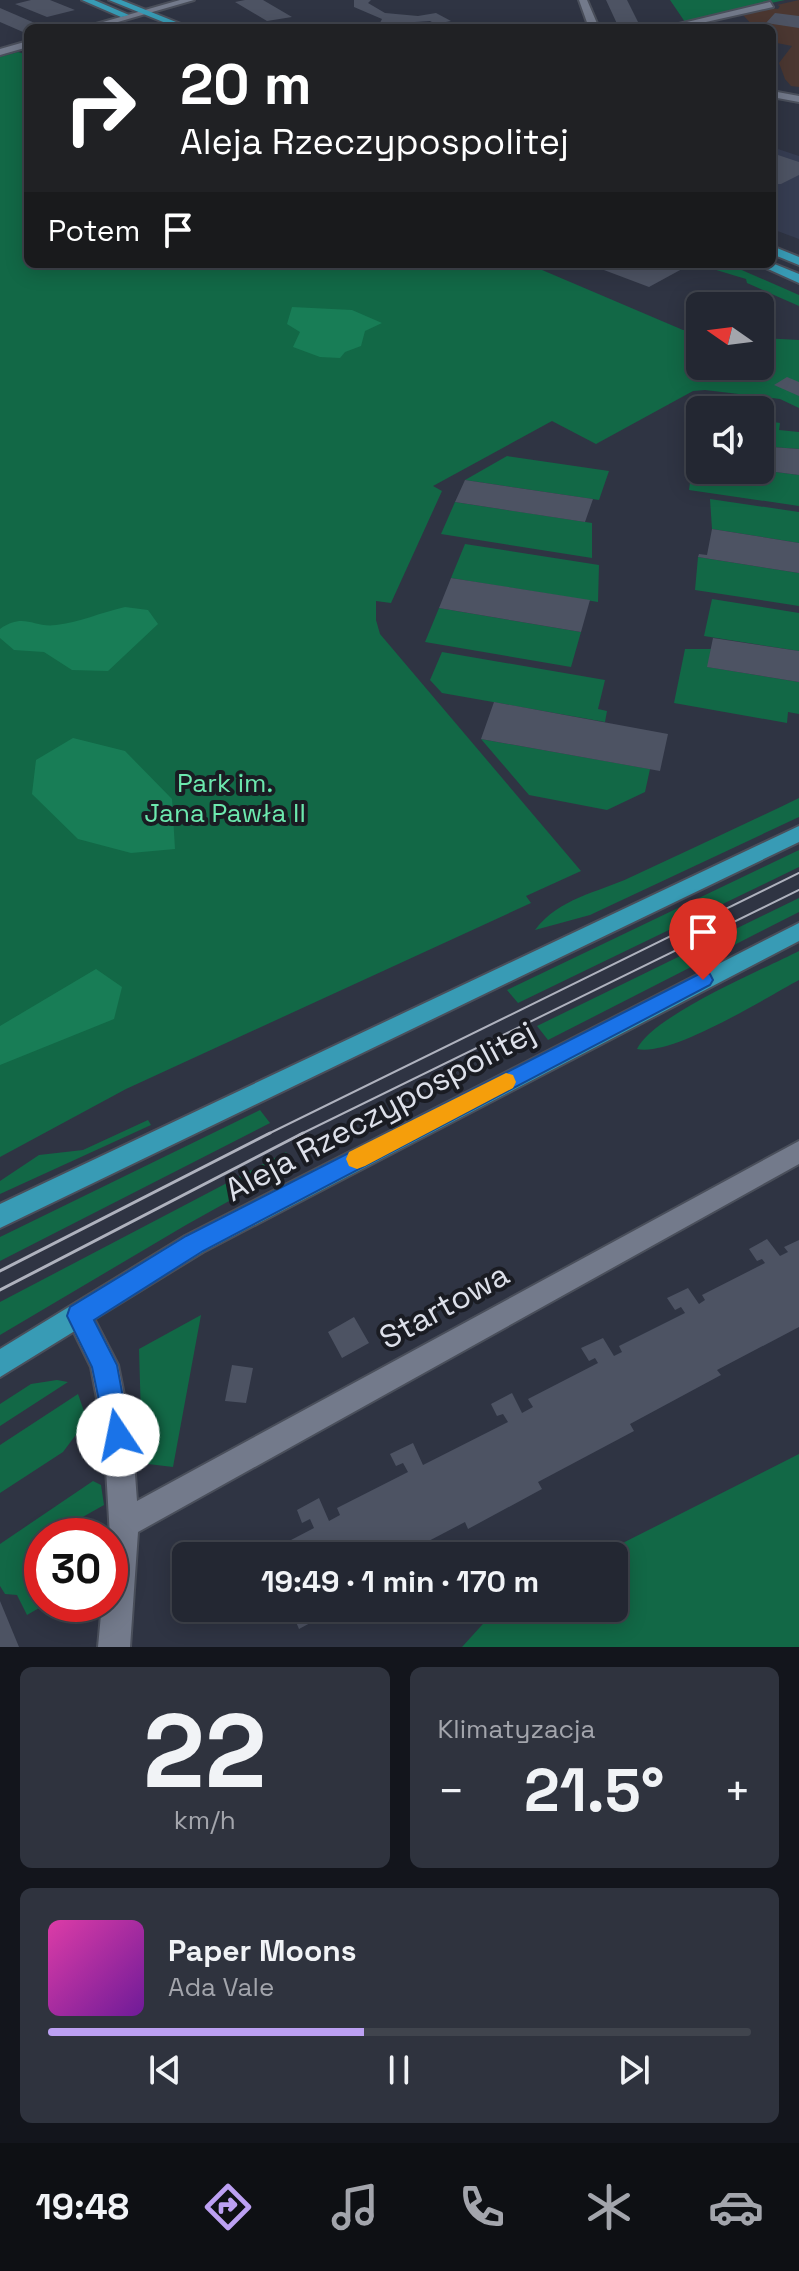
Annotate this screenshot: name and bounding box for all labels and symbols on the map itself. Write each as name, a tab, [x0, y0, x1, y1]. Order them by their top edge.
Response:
north arrow	[686, 292, 774, 380]
park label: Park im. Jana Pawła II	[144, 766, 306, 830]
pin	[669, 898, 737, 980]
street label: Aleja Rzeczypospolitej	[218, 1012, 542, 1210]
street label: Startowa	[372, 1254, 516, 1358]
position arrow	[76, 1393, 160, 1477]
speed limit sign: 30	[24, 1518, 128, 1622]

